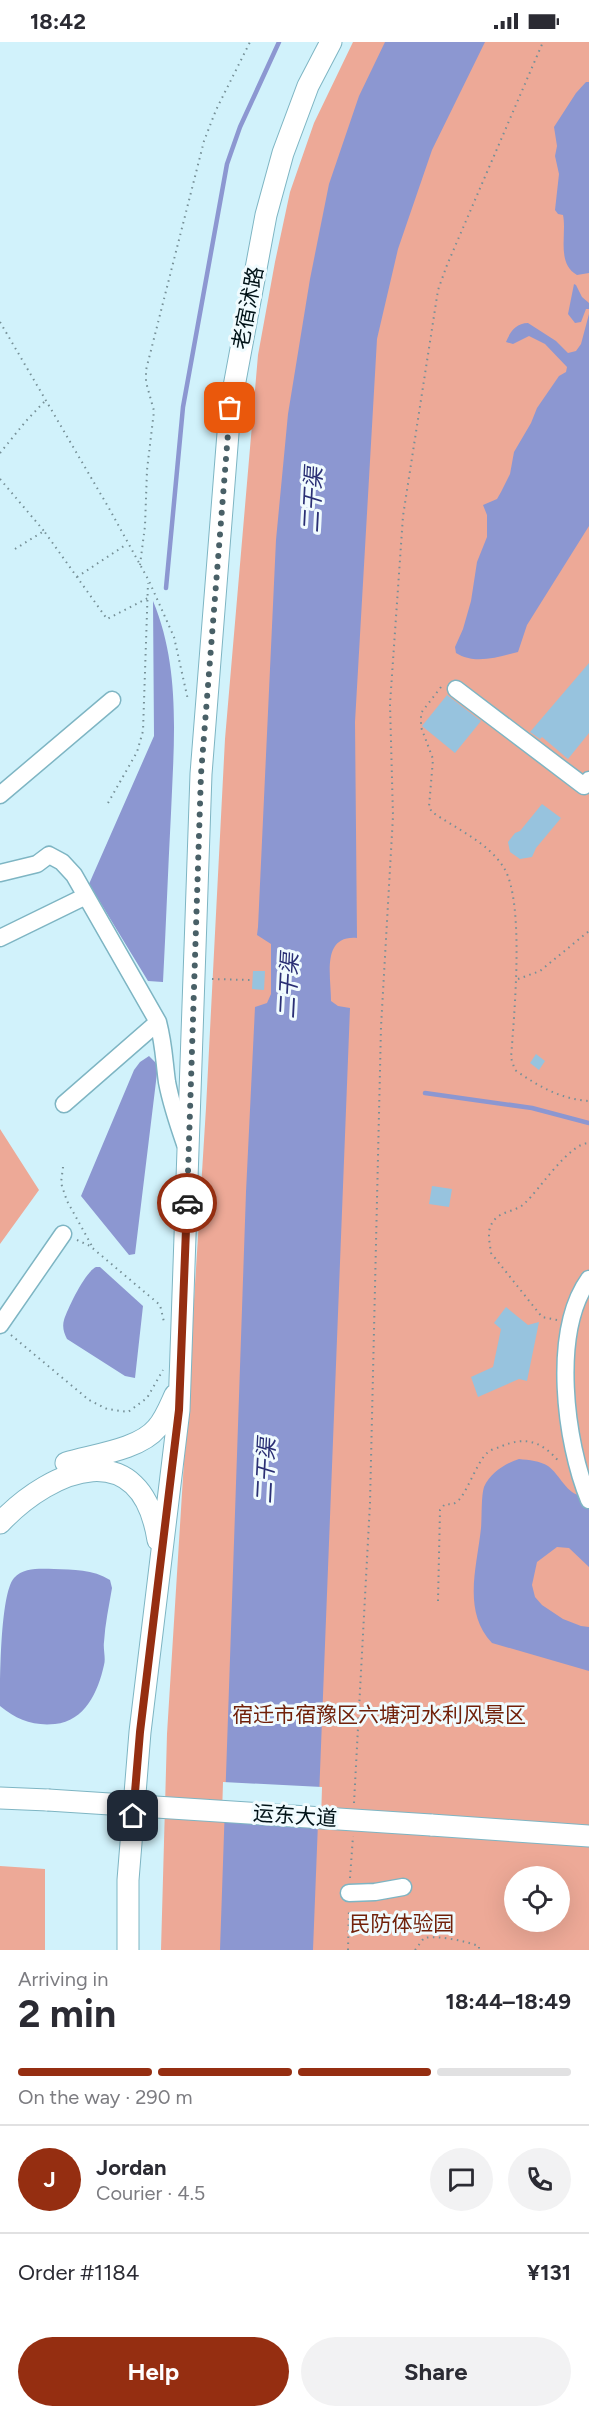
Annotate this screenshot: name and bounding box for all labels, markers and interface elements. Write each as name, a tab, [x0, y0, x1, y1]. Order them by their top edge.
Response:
text: 18:42	[30, 8, 86, 35]
street label: 老宿沭路	[227, 264, 268, 352]
pin	[204, 382, 255, 433]
icon: bag	[213, 391, 246, 424]
water label: 二干渠	[297, 463, 328, 534]
water label: 二干渠	[273, 949, 304, 1020]
courier	[157, 1173, 217, 1233]
icon: car	[171, 1187, 204, 1220]
water label: 二干渠	[250, 1434, 281, 1505]
park label: 宿迁市宿豫区六塘河水利风景区	[232, 1702, 526, 1727]
pin	[107, 1790, 158, 1841]
icon: home	[116, 1799, 149, 1832]
street label: 运东大道	[252, 1800, 338, 1831]
map controls	[504, 1866, 570, 1932]
button: locate	[504, 1866, 570, 1932]
park label: 民防体验园	[350, 1911, 455, 1936]
text: Arriving in	[18, 1967, 108, 1991]
text: 18:44–18:49	[446, 1988, 571, 2015]
text: 2 min	[18, 1990, 116, 2037]
text: On the way · 290 m	[18, 2085, 192, 2109]
button: chat	[430, 2148, 493, 2211]
button: phone	[508, 2148, 571, 2211]
text: Jordan	[96, 2154, 167, 2181]
text: J	[43, 2166, 56, 2193]
text: Courier · 4.5	[96, 2181, 205, 2205]
text: Order #1184	[18, 2259, 139, 2286]
text: ¥131	[527, 2259, 571, 2286]
button: Help	[18, 2337, 289, 2406]
button: Share	[301, 2337, 571, 2406]

